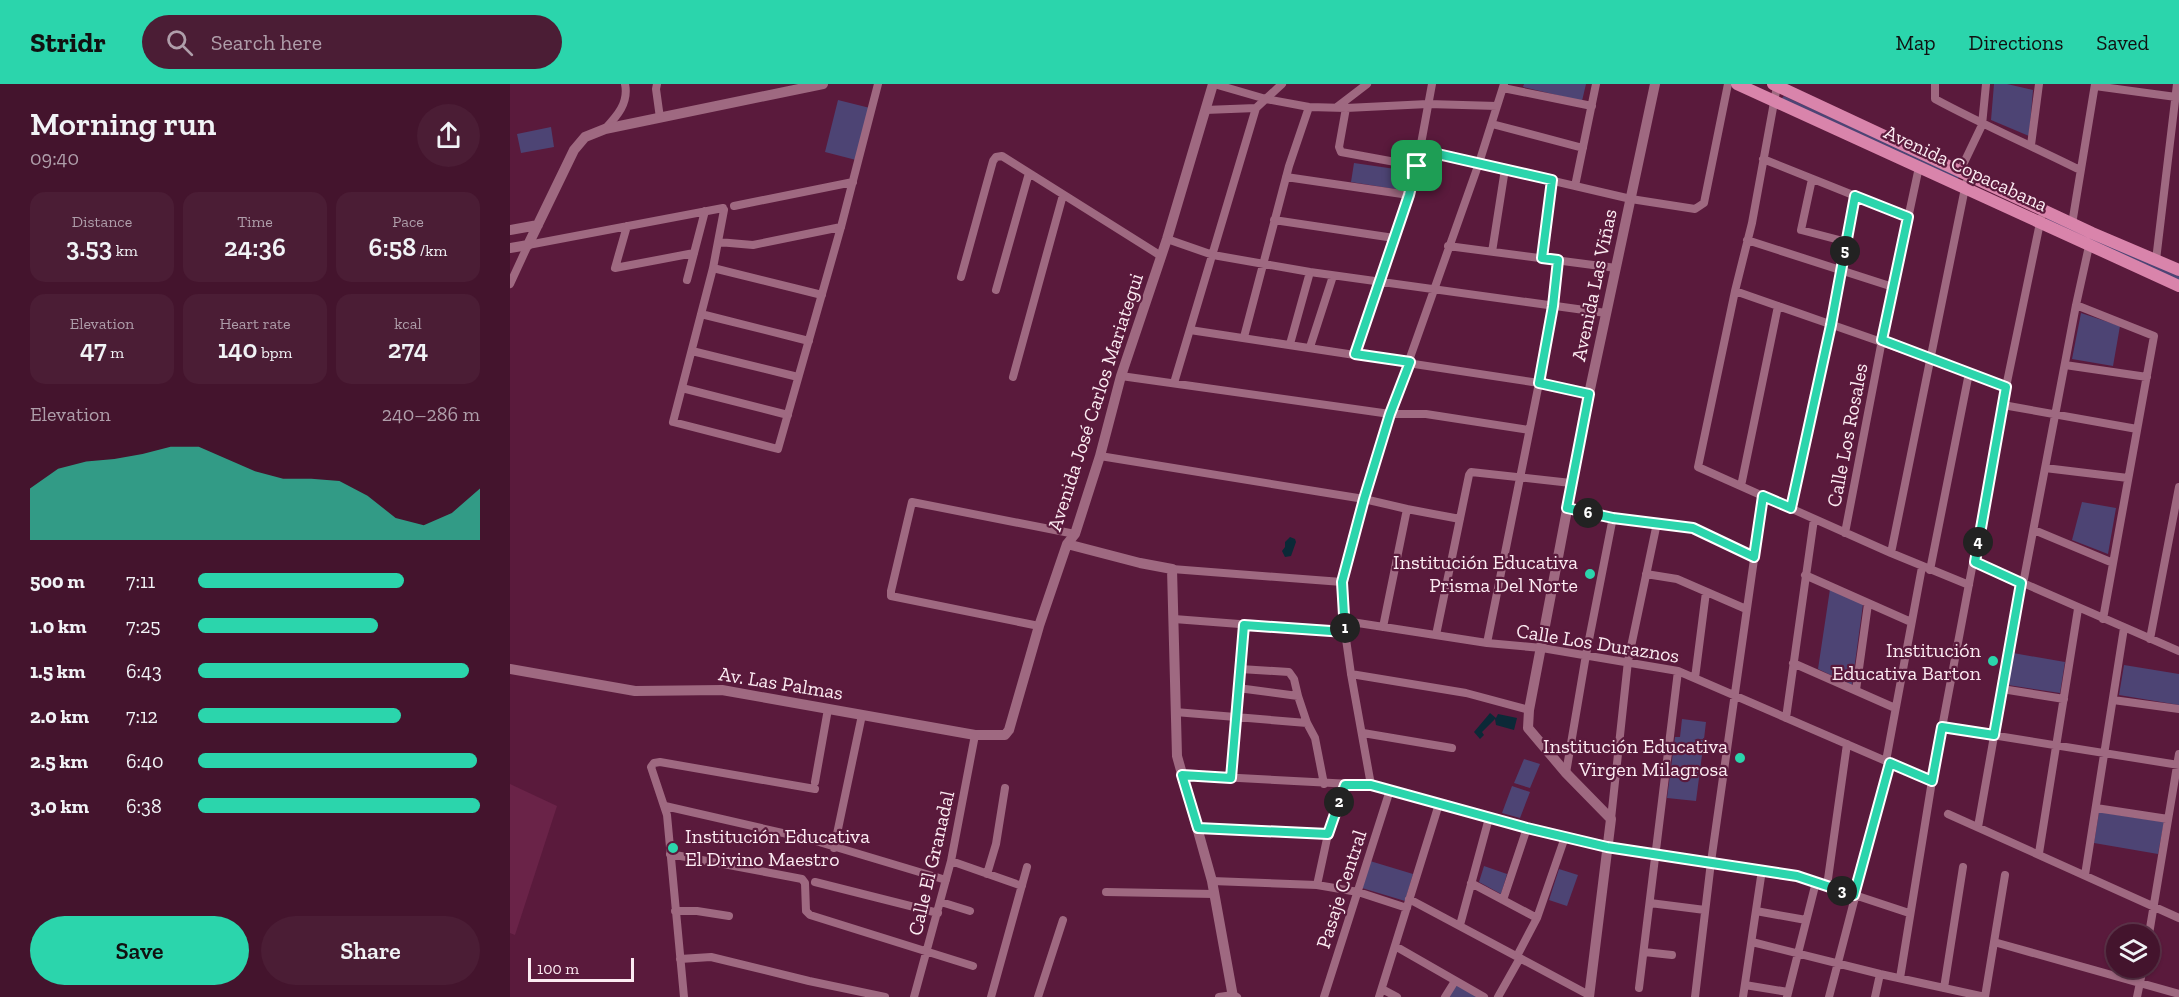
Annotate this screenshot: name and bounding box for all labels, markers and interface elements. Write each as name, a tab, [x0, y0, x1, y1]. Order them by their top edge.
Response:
search box	[142, 15, 562, 69]
text: Stridr	[30, 26, 106, 59]
icon: search	[163, 26, 196, 59]
text: Search here	[211, 29, 322, 56]
text: Map	[1896, 30, 1936, 55]
text: Directions	[1969, 30, 2063, 55]
text: Saved	[2096, 30, 2149, 55]
text: Morning run	[30, 104, 216, 143]
button: share	[417, 104, 480, 167]
street label: Avenida Copacabana	[1880, 120, 2052, 217]
pin	[1391, 140, 1442, 191]
text: 09:40	[30, 146, 79, 170]
icon: arrive	[1400, 149, 1433, 182]
street label: Avenida Las Viñas	[1566, 207, 1622, 363]
text: Distance	[72, 212, 132, 231]
text: Time	[237, 212, 273, 231]
text: Pace	[392, 212, 424, 231]
text: 3.53	[66, 231, 112, 263]
text: 24:36	[224, 231, 286, 263]
text: 6:58	[369, 231, 416, 263]
pin: 5	[1830, 236, 1860, 266]
text: km	[112, 241, 138, 260]
text: /km	[416, 241, 447, 260]
text: 5	[1841, 241, 1849, 260]
street label: Avenida José Carlos Mariategui	[1042, 270, 1148, 534]
text: Elevation	[70, 314, 134, 333]
text: Heart rate	[219, 314, 291, 333]
text: kcal	[394, 314, 422, 333]
text: 47	[80, 333, 107, 365]
text: 140	[218, 333, 258, 365]
text: 274	[388, 333, 428, 365]
text: m	[107, 343, 124, 362]
text: bpm	[258, 343, 292, 362]
street label: Calle Los Rosales	[1821, 361, 1873, 509]
text: Elevation	[30, 402, 111, 426]
text: 240–286 m	[382, 402, 480, 426]
pin: 6	[1573, 498, 1603, 528]
text: 6	[1584, 503, 1592, 522]
pin: 4	[1963, 527, 1993, 557]
text: 4	[1973, 532, 1983, 551]
place label: Institución Educativa Prisma Del Norte	[1393, 550, 1578, 597]
marker: Institución Educativa Prisma Del Norte	[1583, 567, 1597, 581]
text: 500 m	[30, 569, 85, 593]
text: 7:11	[126, 569, 155, 593]
pin: 1	[1330, 613, 1360, 643]
text: 1.0 km	[30, 614, 86, 638]
text: 7:25	[126, 614, 160, 638]
text: 1	[1342, 618, 1348, 637]
street label: Calle Los Duraznos	[1515, 618, 1681, 668]
place label: Institución Educativa Barton	[1832, 638, 1982, 685]
marker: Institución Educativa Barton	[1986, 654, 2000, 668]
text: 1.5 km	[30, 659, 85, 683]
text: 6:43	[126, 659, 162, 683]
street label: Av. Las Palmas	[717, 661, 845, 705]
text: 2.0 km	[30, 704, 89, 728]
text: 7:12	[126, 704, 158, 728]
place label: Institución Educativa Virgen Milagrosa	[1543, 734, 1728, 781]
text: 2.5 km	[30, 749, 88, 773]
text: 6:40	[126, 749, 163, 773]
marker: Institución Educativa Virgen Milagrosa	[1733, 751, 1747, 765]
pin: 2	[1324, 787, 1354, 817]
street label: Calle El Granadal	[903, 788, 959, 938]
text: 2	[1335, 792, 1343, 811]
text: 3.0 km	[30, 794, 89, 818]
text: 6:38	[126, 794, 162, 818]
place label: Institución Educativa El Divino Maestro	[685, 824, 870, 871]
street label: Pasaje Central	[1311, 827, 1371, 951]
marker: Institución Educativa El Divino Maestro	[666, 841, 680, 855]
pin: 3	[1827, 876, 1857, 906]
text: 3	[1838, 881, 1846, 900]
button: Save	[30, 916, 249, 985]
button: Share	[261, 916, 480, 985]
map controls	[2106, 924, 2160, 978]
button: layers	[2106, 924, 2160, 978]
scale bar	[528, 955, 634, 982]
text: 100 m	[537, 959, 579, 978]

